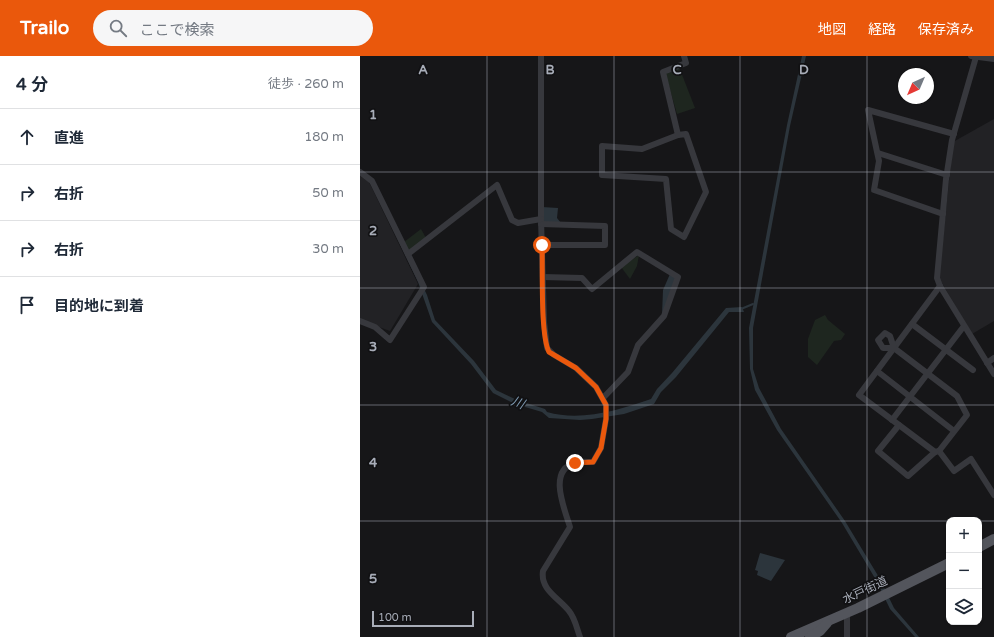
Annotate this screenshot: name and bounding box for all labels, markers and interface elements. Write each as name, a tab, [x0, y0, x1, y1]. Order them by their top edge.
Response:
search box	[93, 10, 373, 46]
text: Trailo	[20, 17, 69, 39]
icon: search	[107, 17, 129, 39]
text: ここで検索	[139, 21, 214, 39]
text: 地図	[818, 21, 846, 38]
text: 経路	[868, 21, 896, 38]
text: 保存済み	[918, 21, 974, 38]
text: A	[418, 62, 428, 78]
text: B	[545, 62, 555, 78]
text: C	[672, 62, 682, 78]
text: D	[799, 62, 809, 78]
north arrow	[898, 68, 934, 104]
text: 4 分	[16, 74, 48, 95]
text: 徒歩 · 260 m	[268, 76, 344, 92]
text: 1	[369, 107, 377, 123]
icon: ahead	[16, 126, 38, 148]
text: 直進	[54, 129, 84, 147]
text: 180 m	[304, 129, 344, 145]
icon: right	[16, 182, 38, 204]
text: 右折	[54, 185, 84, 203]
text: 50 m	[312, 185, 344, 201]
text: 2	[369, 223, 377, 239]
route start	[533, 236, 551, 254]
icon: right	[16, 238, 38, 260]
text: 右折	[54, 241, 84, 259]
text: 30 m	[312, 241, 344, 257]
icon: arrive	[16, 294, 38, 316]
text: 目的地に到着	[54, 297, 144, 315]
text: 3	[369, 339, 377, 355]
water label: 川	[509, 393, 528, 413]
route end	[566, 454, 584, 472]
text: 4	[369, 455, 378, 471]
map controls	[946, 517, 982, 625]
button: +	[946, 517, 982, 553]
button: −	[946, 553, 982, 589]
text: 5	[369, 571, 377, 587]
street label: 水戸街道	[840, 574, 890, 606]
button: layers	[946, 589, 982, 625]
scale bar	[372, 609, 474, 628]
text: 100 m	[378, 611, 412, 624]

